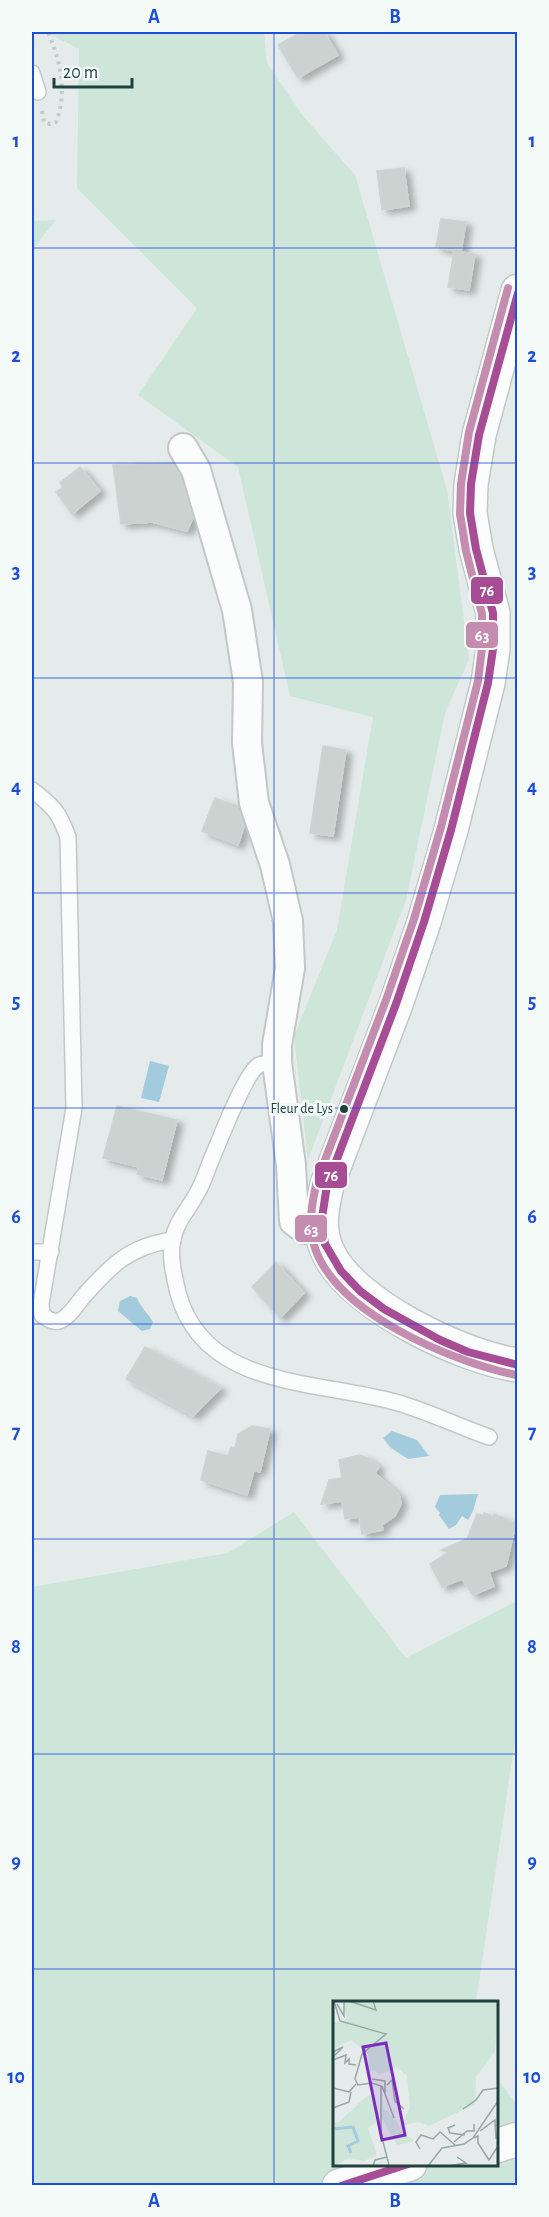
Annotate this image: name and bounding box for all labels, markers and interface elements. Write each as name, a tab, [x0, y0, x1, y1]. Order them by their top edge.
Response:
text: A	[148, 7, 160, 27]
text: B	[389, 7, 401, 27]
scale bar	[54, 51, 132, 89]
text: 20 m	[63, 64, 98, 82]
text: 1	[12, 131, 20, 151]
text: 1	[528, 131, 536, 151]
text: 2	[11, 346, 21, 366]
text: 2	[527, 346, 537, 366]
text: 3	[12, 562, 20, 582]
text: 3	[528, 562, 536, 582]
line badge: 76	[470, 576, 504, 605]
text: 76	[480, 583, 495, 599]
line badge: 63	[465, 621, 499, 649]
text: 63	[475, 628, 489, 644]
text: 4	[11, 777, 21, 797]
text: 4	[527, 777, 537, 797]
text: 5	[12, 992, 20, 1012]
text: 5	[528, 992, 536, 1012]
place label: Fleur de Lys	[271, 1102, 333, 1116]
marker: Fleur de Lys	[338, 1103, 350, 1115]
line badge: 76	[314, 1161, 348, 1189]
text: 76	[324, 1168, 339, 1184]
text: 6	[11, 1207, 21, 1227]
text: 6	[527, 1207, 537, 1227]
line badge: 63	[294, 1214, 328, 1243]
text: 63	[304, 1222, 318, 1238]
text: 7	[12, 1422, 21, 1442]
text: 7	[528, 1422, 537, 1442]
text: 8	[11, 1637, 21, 1657]
text: 8	[527, 1637, 537, 1657]
text: 9	[11, 1852, 21, 1872]
text: 9	[527, 1852, 537, 1872]
inset map	[333, 2001, 498, 2166]
text: 10	[7, 2067, 25, 2087]
text: 10	[523, 2067, 541, 2087]
text: A	[148, 2191, 160, 2211]
text: B	[389, 2191, 401, 2211]

